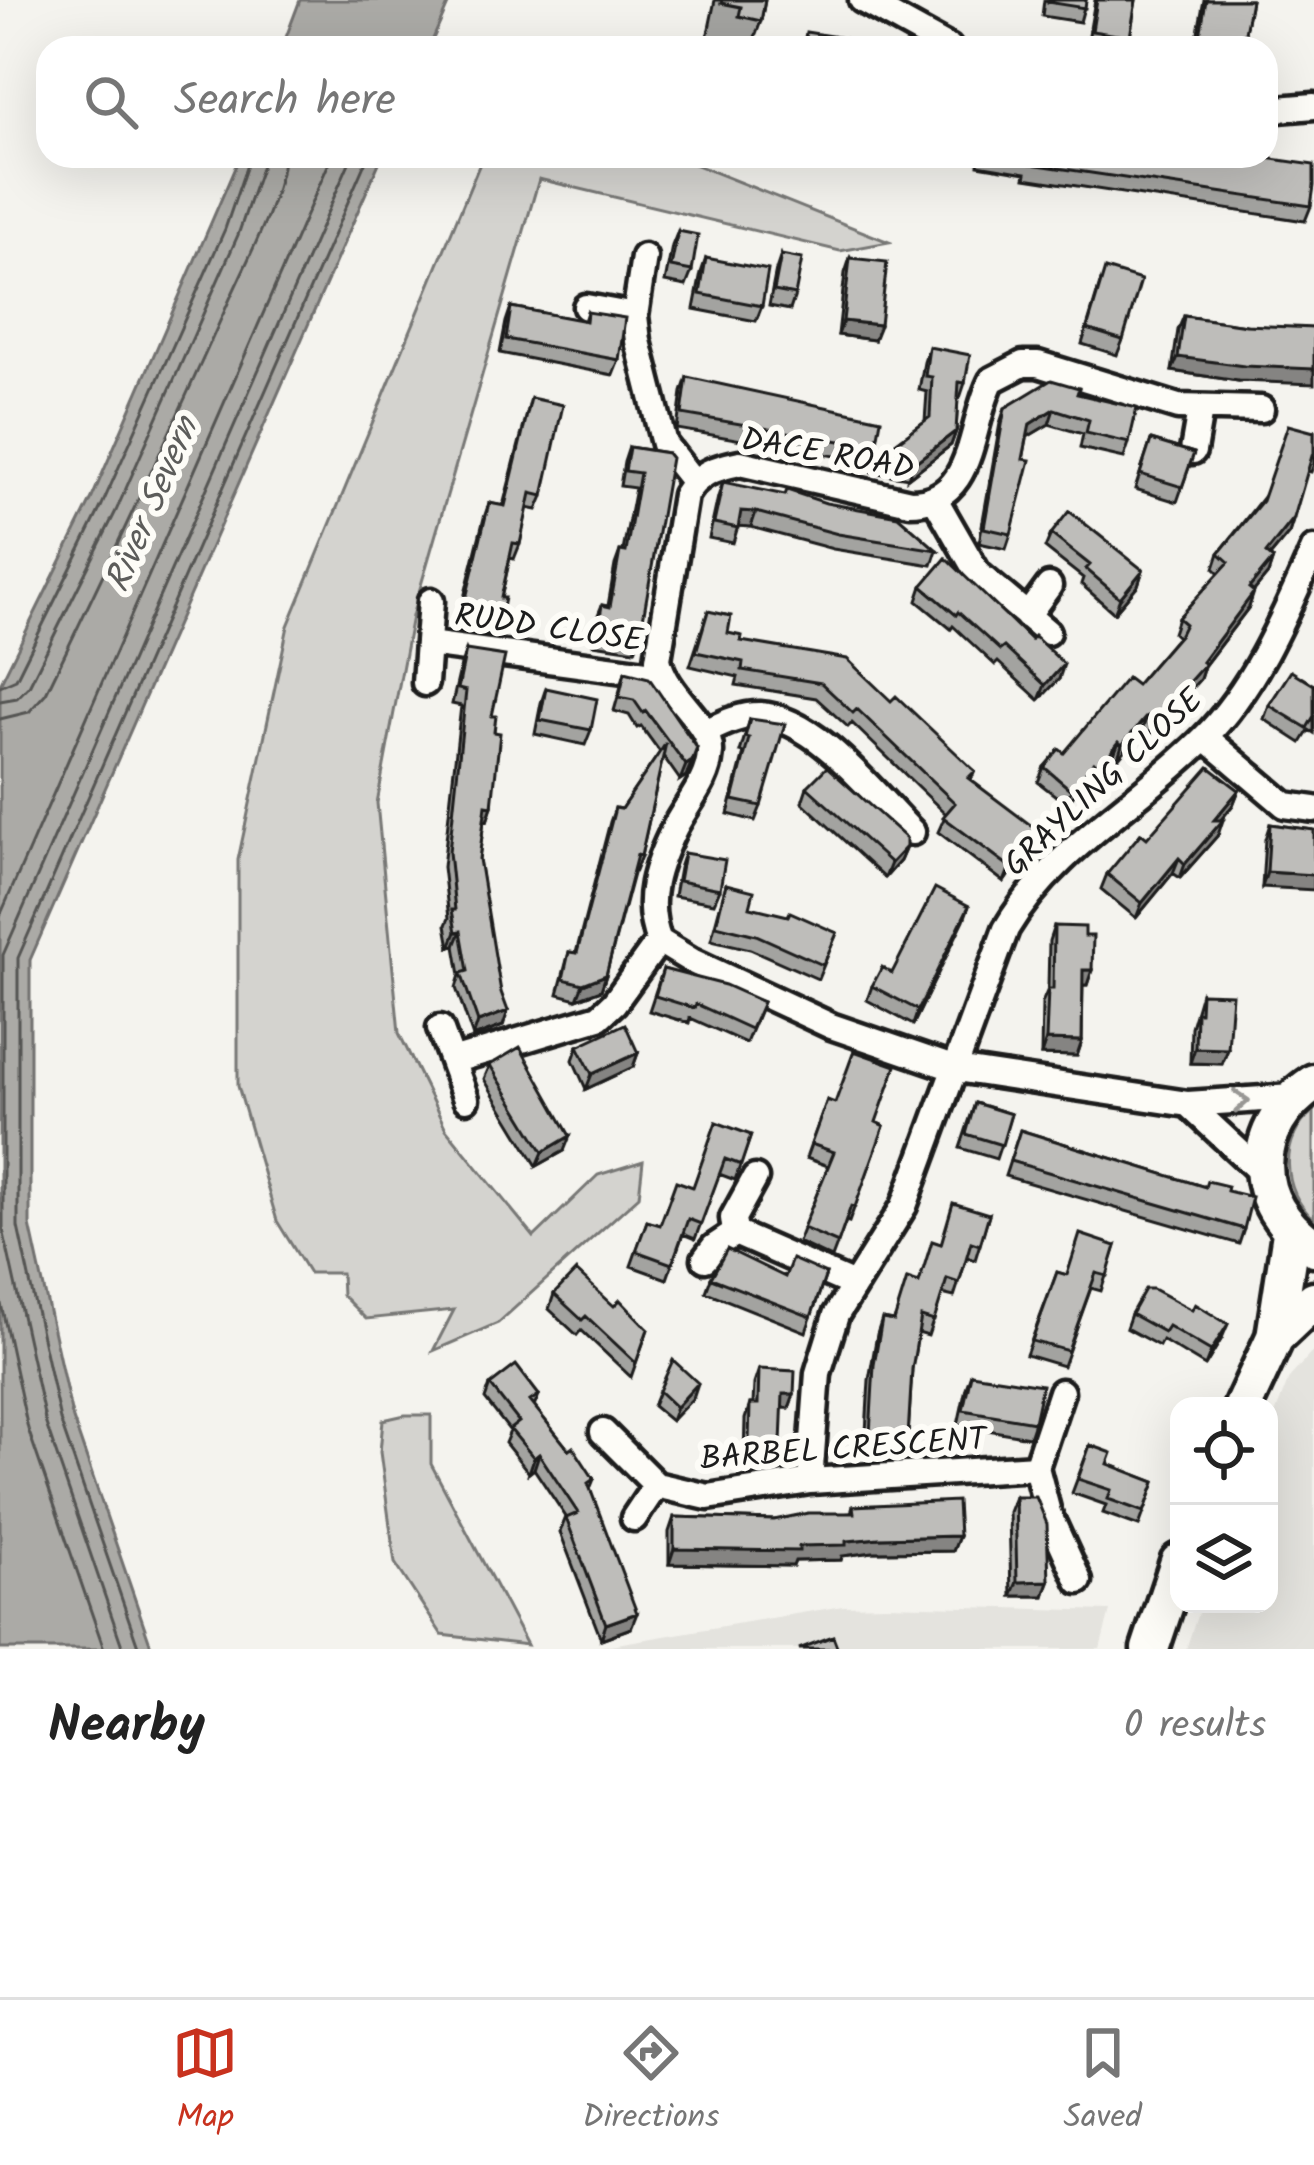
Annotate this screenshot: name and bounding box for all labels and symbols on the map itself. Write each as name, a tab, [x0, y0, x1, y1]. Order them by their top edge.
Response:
water label: River Severn	[91, 406, 217, 602]
street label: DACE ROAD	[737, 414, 918, 497]
street label: RUDD CLOSE	[451, 590, 647, 669]
street label: GRAYLING CLOSE	[992, 676, 1217, 891]
one-way arrow	[1232, 1088, 1251, 1114]
street label: BARBEL CRESCENT	[698, 1414, 991, 1487]

